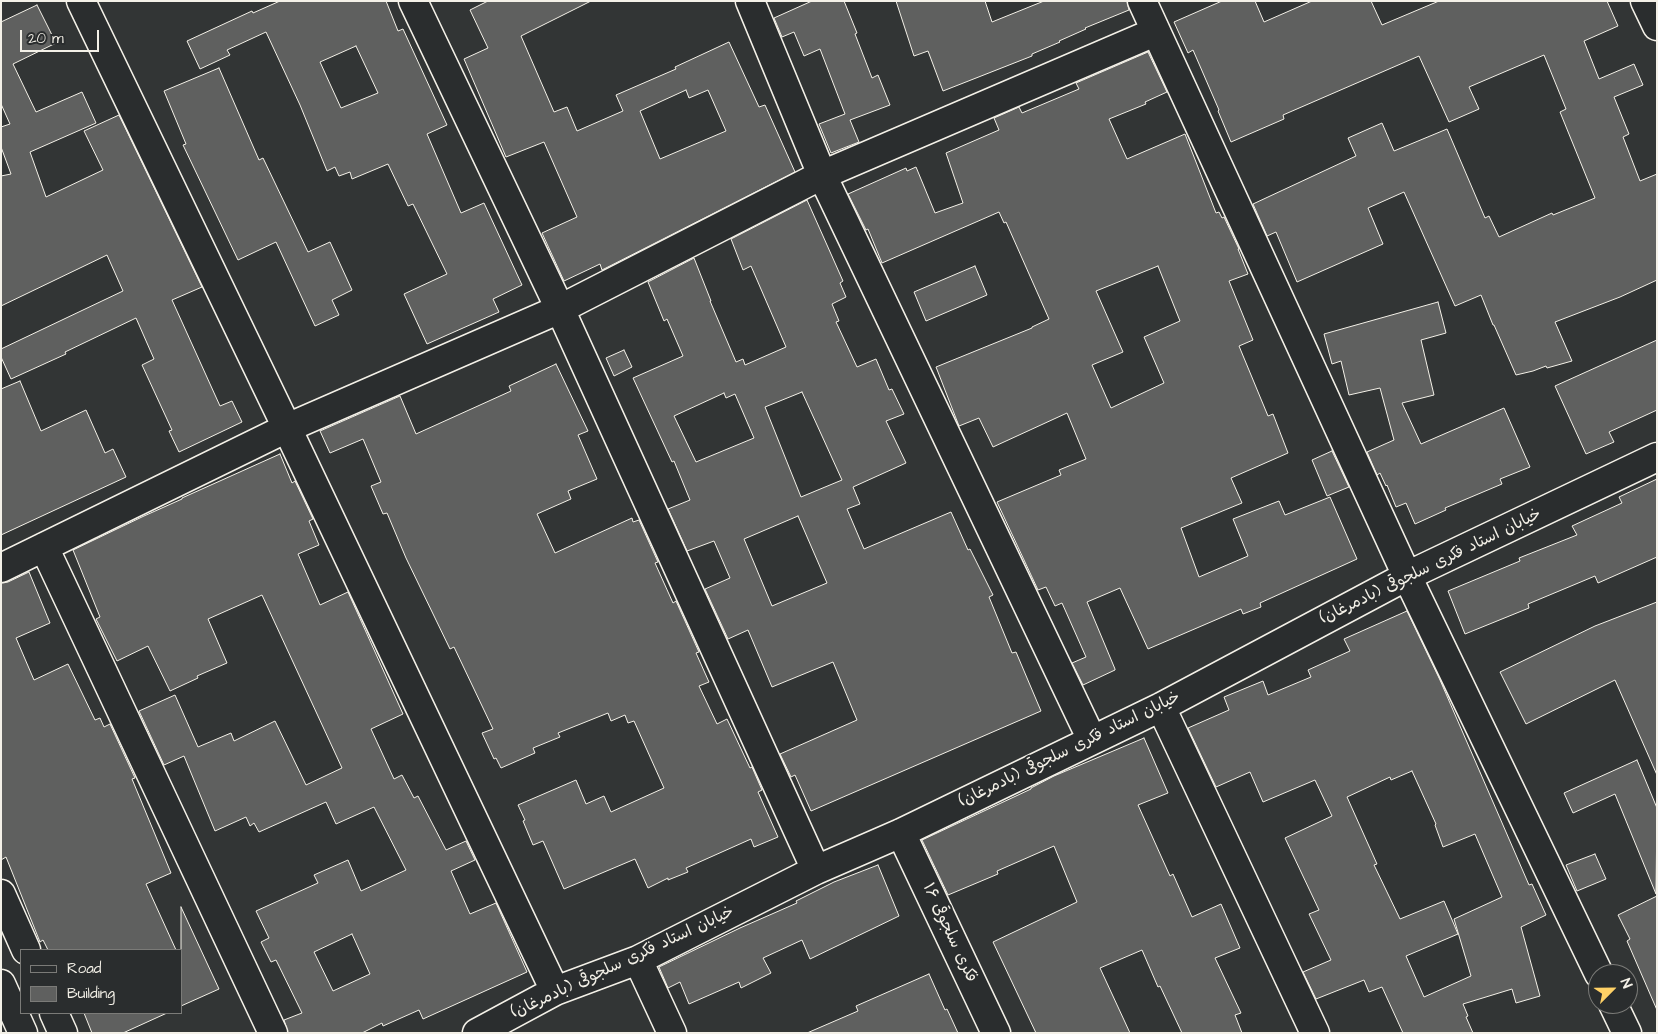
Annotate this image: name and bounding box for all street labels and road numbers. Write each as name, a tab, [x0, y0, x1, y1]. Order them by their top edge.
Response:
street label: خیابان استاد فکری سلجوقی (بادمرغان)	[1317, 505, 1545, 629]
street label: خیابان استاد فکری سلجوقی (بادمرغان)	[956, 688, 1184, 812]
street label: فکری سلجوقی ۱۶	[918, 880, 980, 986]
street label: خیابان استاد فکری سلجوقی (بادمرغان)	[509, 903, 737, 1023]

